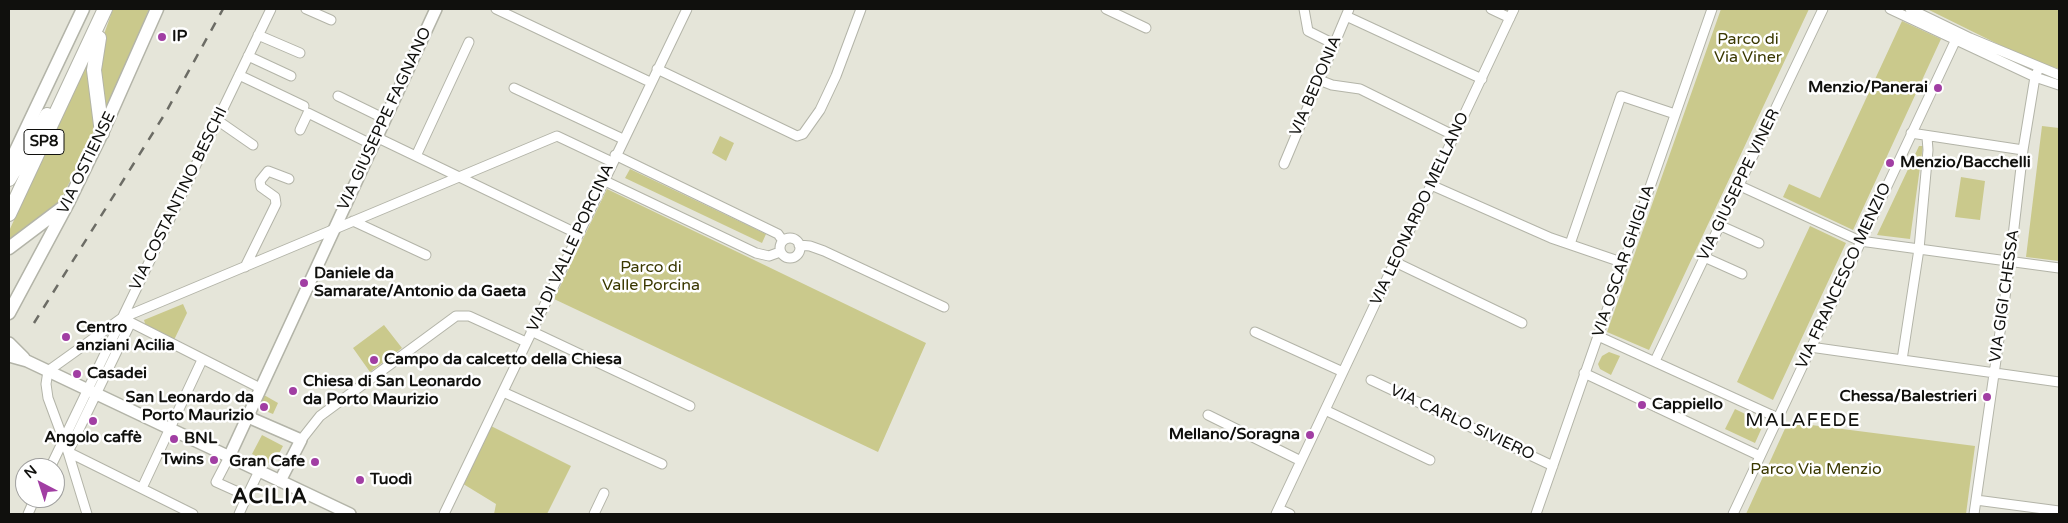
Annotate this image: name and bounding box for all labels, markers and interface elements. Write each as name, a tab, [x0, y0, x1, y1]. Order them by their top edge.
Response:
street label: VIA GIUSEPPE FAGNANO	[334, 24, 436, 214]
place label: IP	[172, 27, 187, 47]
park label: Parco di Via Viner	[1714, 30, 1782, 68]
marker: IP	[156, 31, 168, 43]
street label: VIA BEDONIA	[1286, 33, 1346, 139]
place label: Menzio/Panerai	[1808, 78, 1928, 98]
marker: Menzio/Panerai	[1932, 82, 1944, 94]
street label: VIA COSTANTINO BESCHI	[126, 104, 232, 294]
street label: VIA GIUSEPPE VINER	[1694, 106, 1784, 264]
street label: VIA OSTIENSE	[54, 109, 120, 217]
street label: VIA LEONARDO MELLANO	[1367, 109, 1473, 309]
road number: SP8	[24, 130, 64, 154]
place label: Menzio/Bacchelli	[1900, 153, 2031, 173]
marker: Menzio/Bacchelli	[1884, 157, 1896, 169]
street label: VIA DI VALLE PORCINA	[524, 161, 618, 335]
street label: VIA FRANCESCO MENZIO	[1792, 180, 1896, 372]
street label: VIA OSCAR GHIGLIA	[1589, 182, 1659, 340]
street label: VIA GIGI CHESSA	[1986, 228, 2024, 364]
park label: Parco di Valle Porcina	[602, 258, 700, 296]
place label: Daniele da Samarate/Antonio da Gaeta	[314, 264, 526, 302]
marker: Daniele da Samarate/Antonio da Gaeta	[298, 277, 310, 289]
place label: Centro anziani Acilia	[76, 318, 175, 356]
marker: Centro anziani Acilia	[60, 331, 72, 343]
place label: Campo da calcetto della Chiesa	[384, 350, 622, 370]
marker: Campo da calcetto della Chiesa	[368, 354, 380, 366]
place label: Casadei	[87, 364, 147, 384]
marker: Casadei	[71, 368, 83, 380]
place label: Chiesa di San Leonardo da Porto Maurizio	[303, 372, 481, 410]
street label: VIA CARLO SIVIERO	[1387, 381, 1537, 465]
marker: Chiesa di San Leonardo da Porto Maurizio	[287, 385, 299, 397]
place label: Chessa/Balestrieri	[1840, 387, 1977, 407]
place label: San Leonardo da Porto Maurizio	[126, 388, 254, 426]
marker: Chessa/Balestrieri	[1981, 391, 1993, 403]
place label: Cappiello	[1652, 395, 1723, 415]
marker: Cappiello	[1636, 399, 1648, 411]
marker: San Leonardo da Porto Maurizio	[258, 401, 270, 413]
district label: MALAFEDE	[1744, 410, 1862, 432]
marker: Angolo caffè	[87, 415, 99, 427]
place label: Mellano/Soragna	[1169, 425, 1300, 445]
place label: Angolo caffè	[44, 428, 142, 448]
place label: BNL	[184, 429, 217, 449]
marker: Mellano/Soragna	[1304, 429, 1316, 441]
marker: BNL	[168, 433, 180, 445]
place label: Twins	[161, 450, 204, 470]
place label: Gran Cafe	[229, 452, 305, 472]
marker: Twins	[208, 454, 220, 466]
marker: Gran Cafe	[309, 456, 321, 468]
north arrow	[15, 458, 65, 508]
park label: Parco Via Menzio	[1750, 460, 1882, 480]
text: N	[21, 462, 40, 482]
place label: Tuodì	[370, 470, 412, 490]
marker: Tuodì	[354, 474, 366, 486]
district label: ACILIA	[231, 484, 309, 510]

